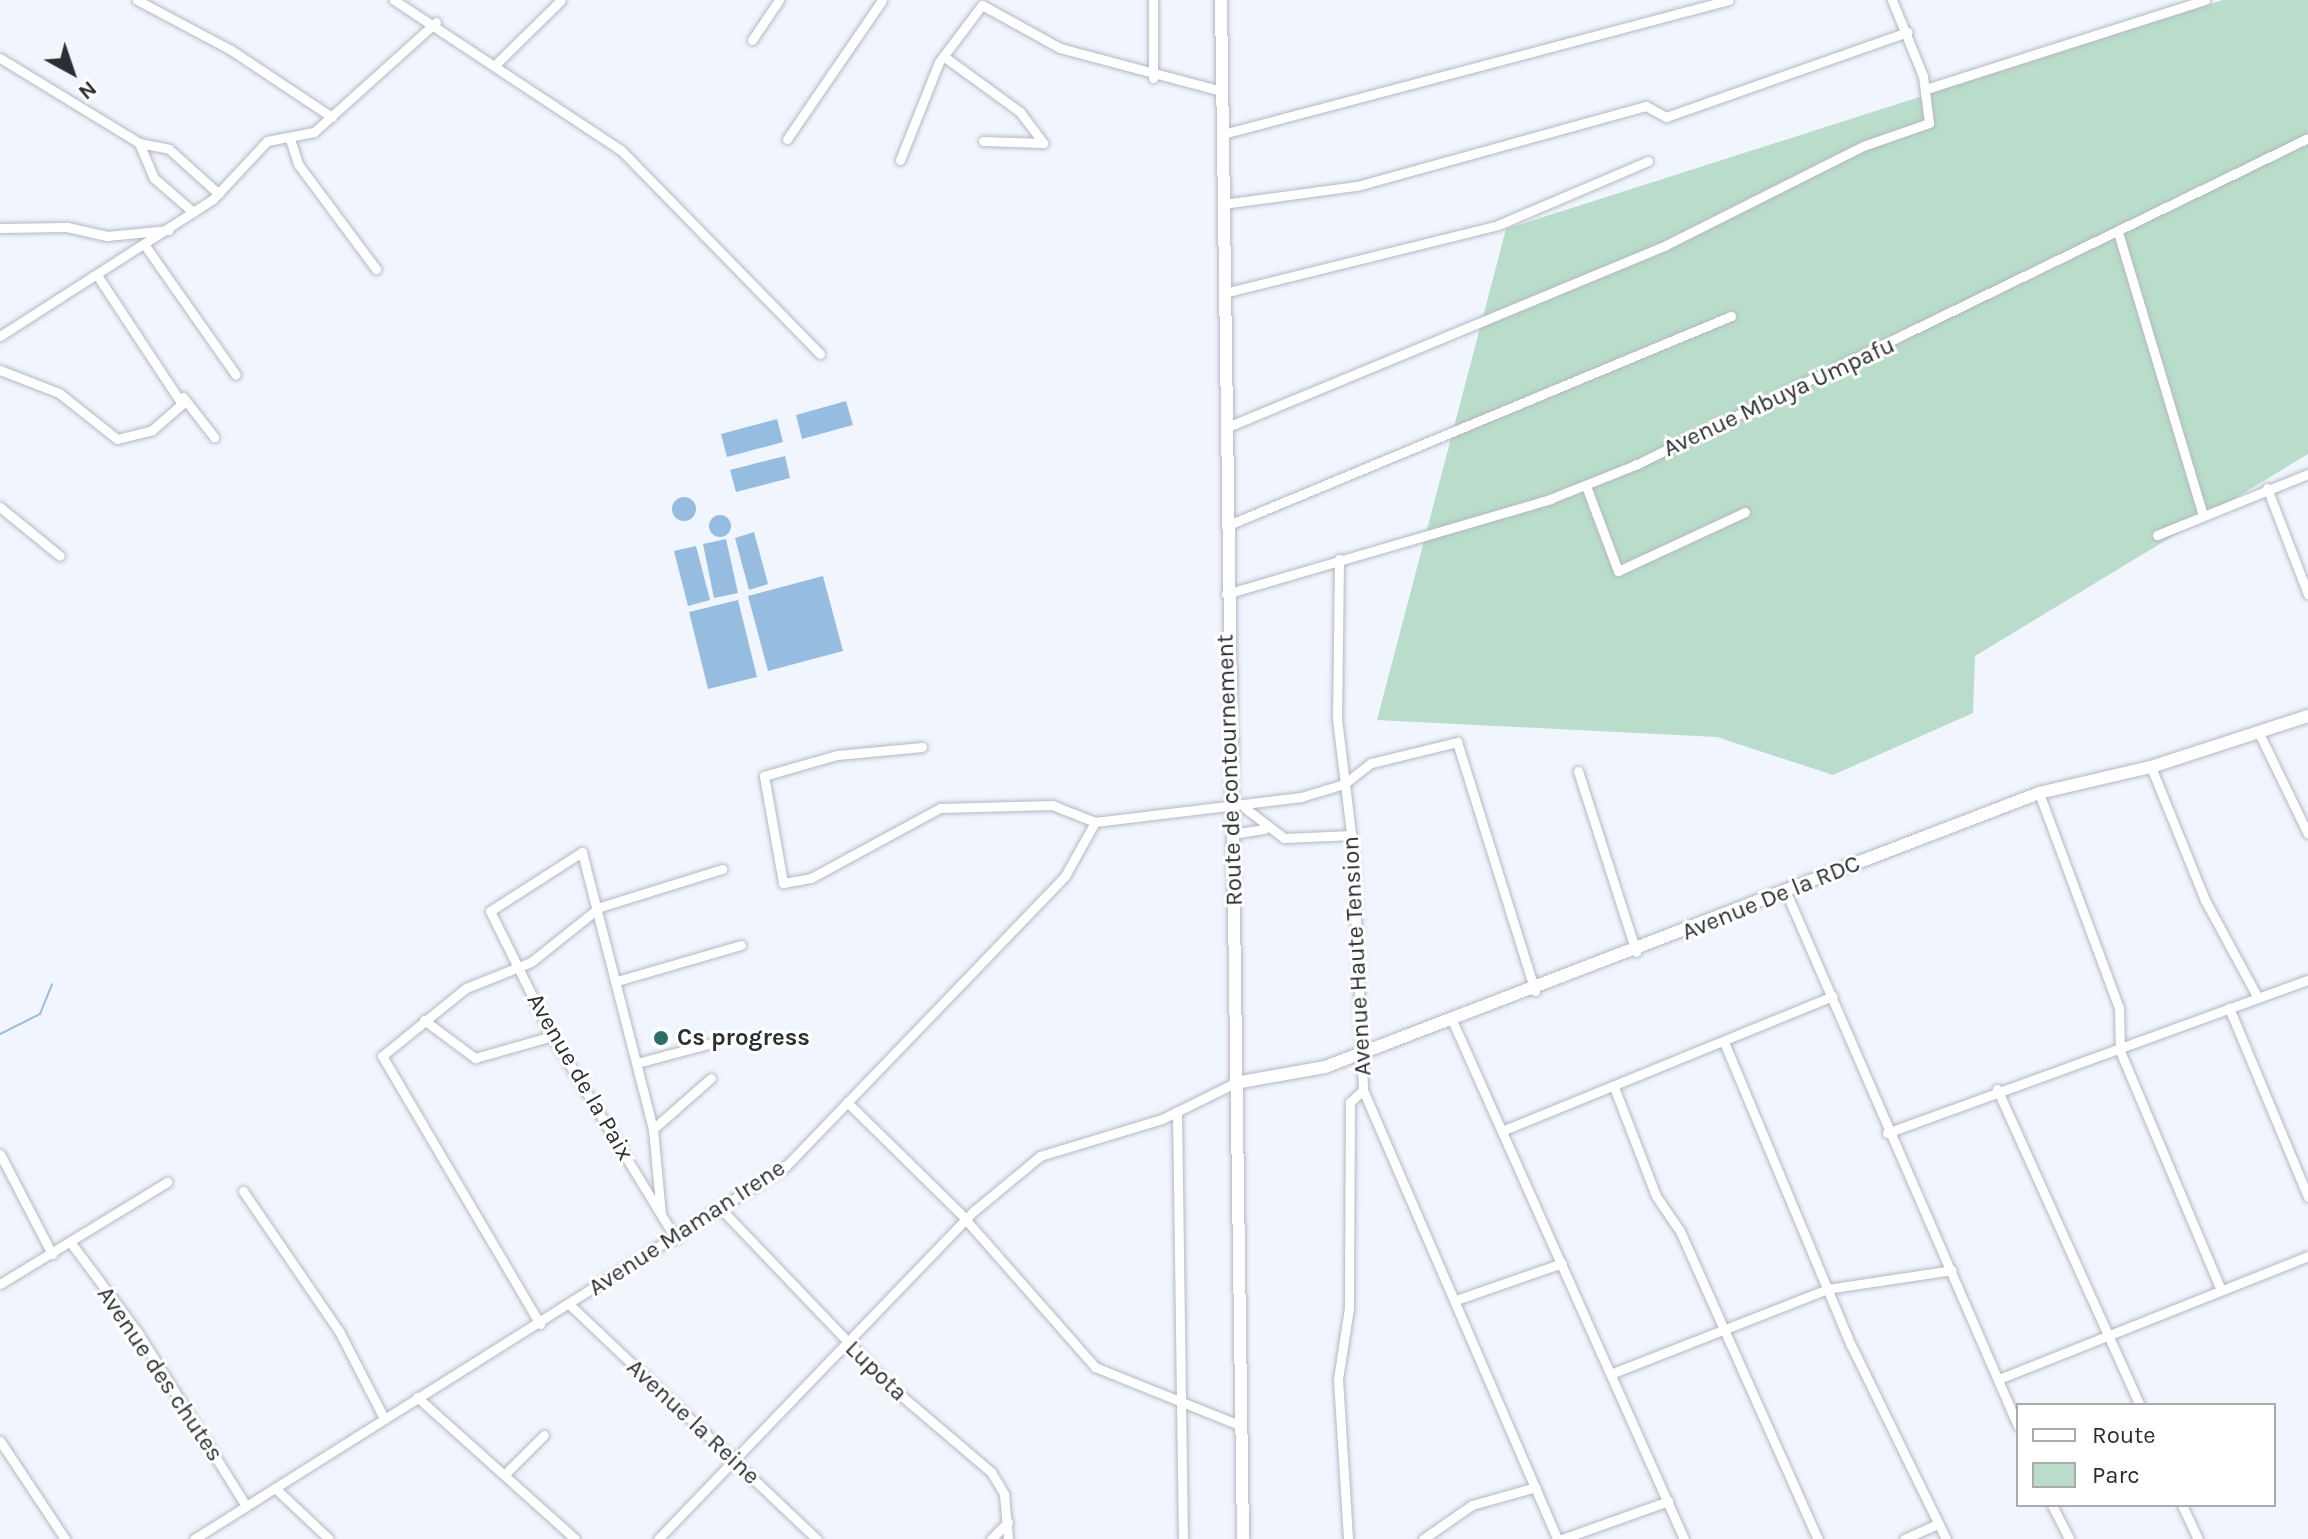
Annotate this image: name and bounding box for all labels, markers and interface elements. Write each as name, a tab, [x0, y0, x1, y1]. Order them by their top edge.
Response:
north arrow	[32, 32, 112, 112]
text: N	[73, 75, 102, 105]
street label: Avenue Mbuya Umpafu	[1659, 331, 1899, 463]
street label: Route de contournement	[1211, 634, 1249, 906]
street label: Avenue Haute Tension	[1336, 835, 1378, 1077]
street label: Avenue De la RDC	[1678, 849, 1864, 947]
street label: Avenue de la Paix	[520, 988, 640, 1166]
place label: Cs progress	[677, 1024, 810, 1052]
marker: Cs progress	[652, 1029, 670, 1047]
street label: Avenue Maman Irene	[583, 1154, 791, 1302]
street label: Avenue des chutes	[91, 1281, 229, 1467]
street label: Lupota	[839, 1335, 913, 1407]
street label: Avenue la Reine	[621, 1353, 765, 1491]
legend	[2016, 1403, 2276, 1507]
text: Route	[2092, 1421, 2156, 1449]
text: Parc	[2092, 1461, 2140, 1489]

